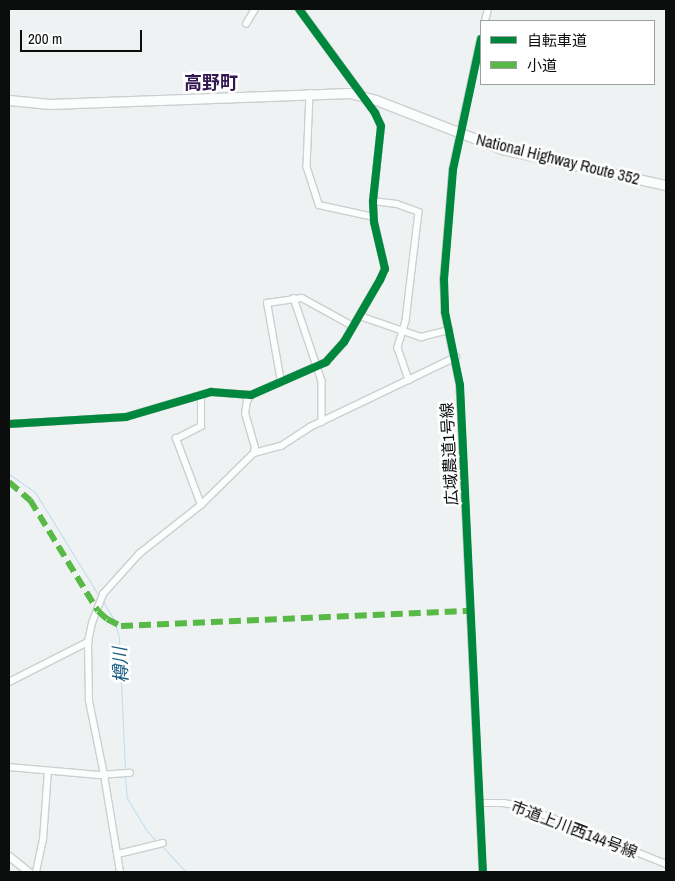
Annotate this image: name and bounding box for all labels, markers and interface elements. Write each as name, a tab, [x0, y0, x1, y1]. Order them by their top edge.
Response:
scale bar	[22, 20, 145, 52]
legend	[480, 20, 655, 85]
text: 200 m	[28, 28, 62, 49]
text: 自転車道	[527, 30, 587, 51]
text: 小道	[527, 55, 557, 76]
district label: 高野町	[184, 72, 238, 94]
street label: National Highway Route 352	[474, 129, 642, 189]
street label: 広域農道1号線	[437, 402, 461, 506]
water label: 樽川	[109, 646, 133, 684]
street label: 市道上川西144号線	[508, 796, 640, 862]

